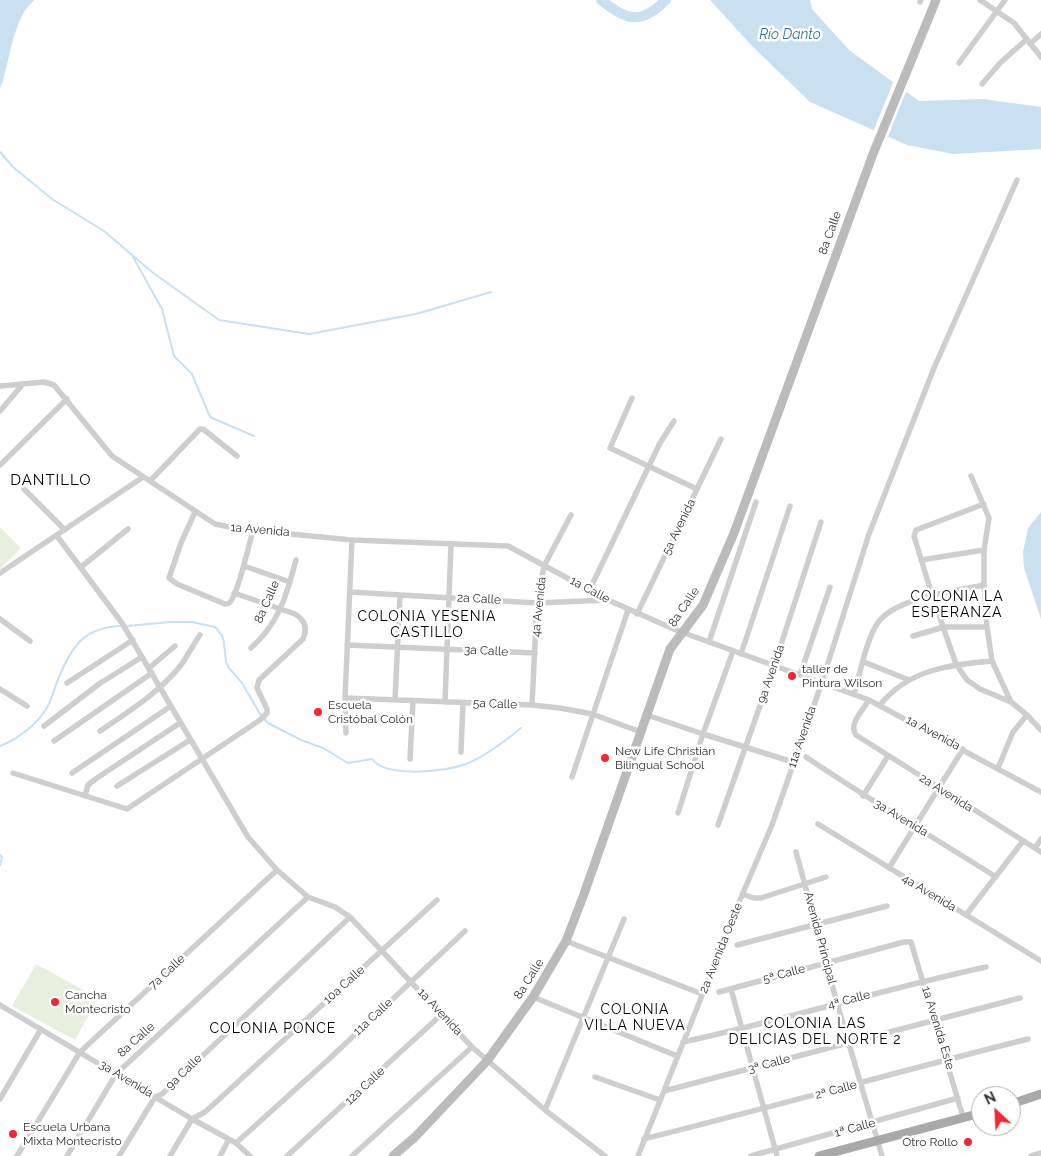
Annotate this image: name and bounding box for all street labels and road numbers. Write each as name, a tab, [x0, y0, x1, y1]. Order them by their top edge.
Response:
street label: 8a Calle	[816, 209, 844, 257]
street label: 5a Avenida	[659, 497, 699, 557]
street label: 1a Avenida	[230, 520, 290, 540]
street label: 1a Calle	[568, 574, 612, 606]
street label: 4a Avenida	[529, 576, 549, 638]
street label: 8a Calle	[251, 578, 283, 626]
street label: 8a Calle	[665, 584, 703, 630]
street label: 2a Calle	[457, 591, 501, 607]
street label: 3a Calle	[463, 643, 509, 659]
street label: 9a Avenida	[754, 643, 788, 705]
street label: 5a Calle	[473, 696, 517, 712]
street label: 11a Avenida	[785, 704, 819, 770]
street label: 1a Avenida	[903, 713, 963, 753]
street label: 2a Avenida	[917, 771, 975, 815]
street label: 3a Avenida	[871, 796, 931, 840]
street label: 4a Avenida	[899, 871, 959, 915]
street label: Avenida Principal	[801, 890, 839, 986]
street label: 2a Avenida Oeste	[696, 901, 746, 995]
street label: 7a Calle	[146, 952, 188, 992]
street label: 8a Calle	[511, 956, 547, 1002]
street label: 5ª Calle	[761, 961, 807, 987]
street label: 10a Calle	[320, 963, 368, 1007]
street label: 1a Avenida	[415, 985, 465, 1039]
street label: 1a Avenida Este	[918, 985, 958, 1071]
street label: 4ª Calle	[826, 987, 872, 1013]
street label: 11a Calle	[350, 995, 396, 1039]
street label: 8a Calle	[114, 1020, 158, 1060]
street label: 9a Calle	[163, 1051, 205, 1093]
street label: 3ª Calle	[746, 1051, 792, 1077]
street label: 3a Avenida	[96, 1057, 156, 1101]
street label: 12a Calle	[342, 1064, 388, 1108]
street label: 2ª Calle	[813, 1077, 859, 1103]
street label: 1ª Calle	[833, 1116, 877, 1140]

